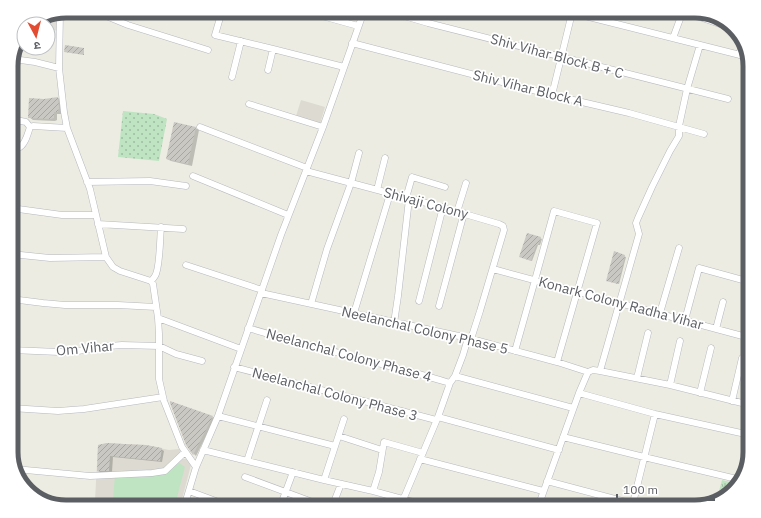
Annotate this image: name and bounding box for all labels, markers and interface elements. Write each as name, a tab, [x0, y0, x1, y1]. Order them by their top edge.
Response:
north arrow	[16, 16, 56, 56]
street label: Shiv Vihar Block B + C	[488, 30, 626, 83]
text: उ	[33, 39, 41, 53]
street label: Shiv Vihar Block A	[471, 66, 585, 110]
street label: Shivaji Colony	[382, 183, 470, 223]
street label: Konark Colony Radha Vihar	[537, 272, 705, 334]
street label: Neelanchal Colony Phase 5	[340, 302, 510, 358]
street label: Neelanchal Colony Phase 4	[264, 324, 434, 386]
street label: Om Vihar	[55, 337, 115, 359]
street label: Neelanchal Colony Phase 3	[250, 363, 420, 425]
scale bar	[617, 476, 714, 502]
text: 100 m	[623, 482, 658, 497]

